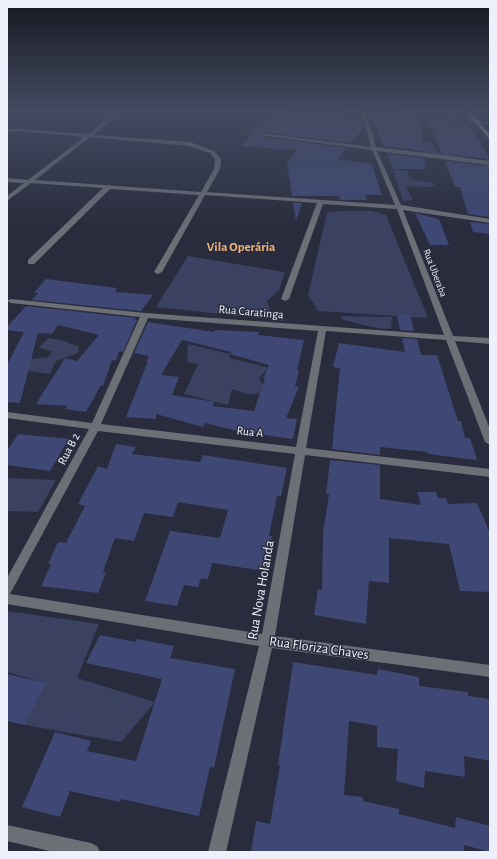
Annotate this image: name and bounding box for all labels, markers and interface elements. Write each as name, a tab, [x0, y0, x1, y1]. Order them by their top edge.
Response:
district label: Vila Operária	[207, 239, 275, 255]
street label: Rua Uberaba	[420, 247, 450, 299]
street label: Rua Caratinga	[218, 302, 284, 322]
street label: Rua A	[236, 423, 264, 441]
street label: Rua B 2	[55, 431, 83, 467]
street label: Rua Nova Holanda	[244, 539, 278, 641]
street label: Rua Floriza Chaves	[268, 633, 370, 663]

